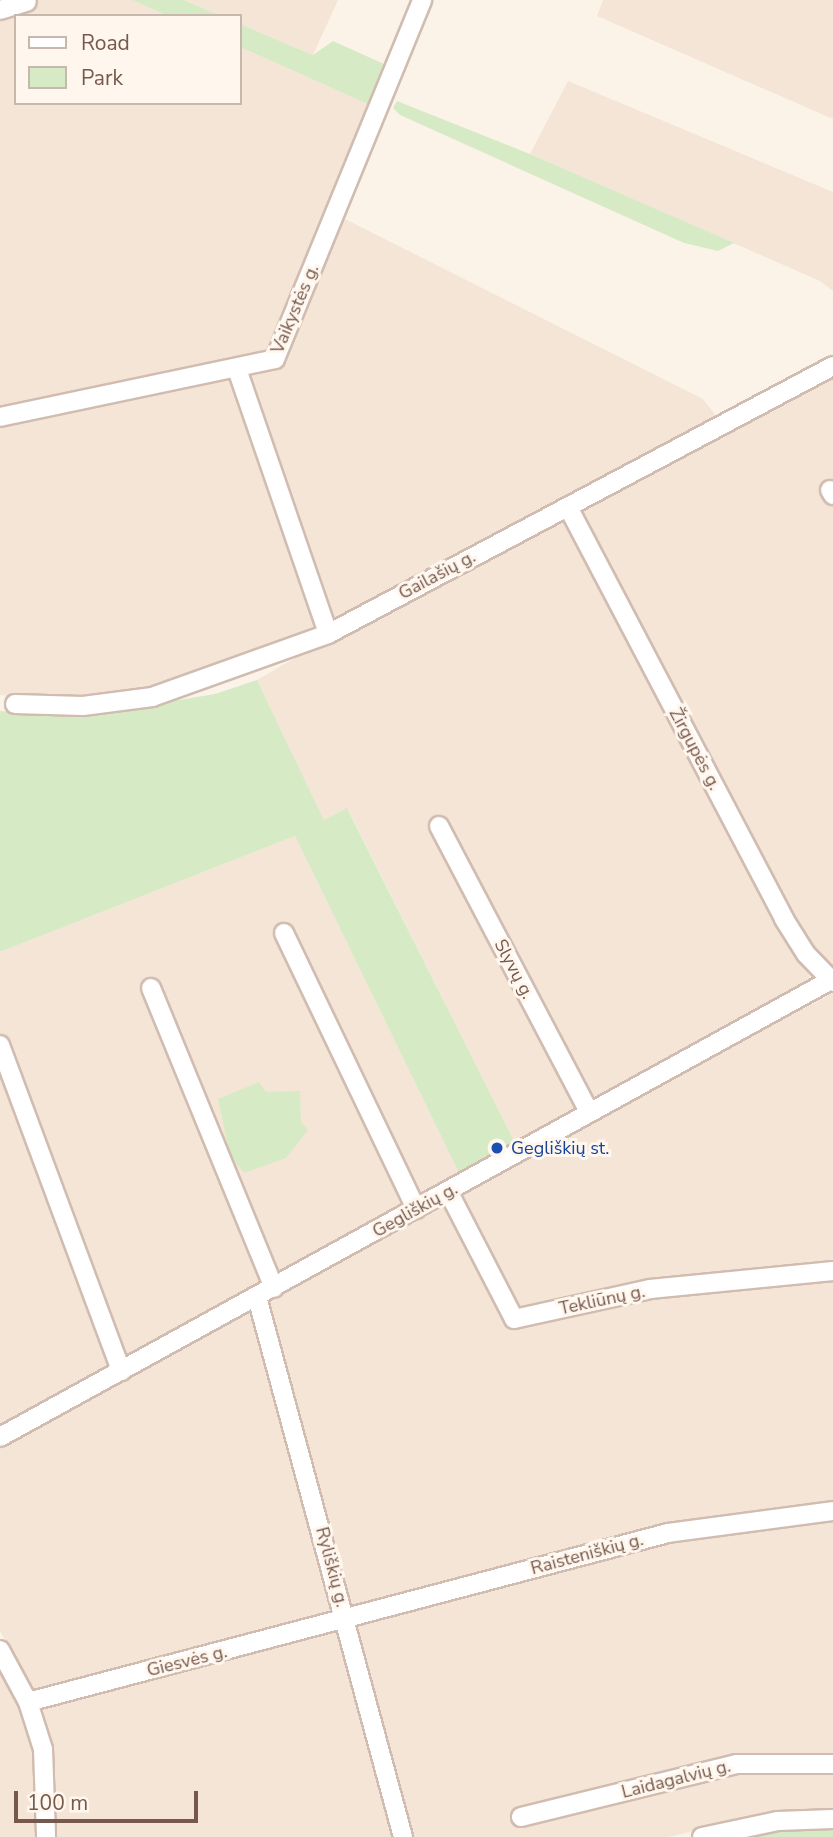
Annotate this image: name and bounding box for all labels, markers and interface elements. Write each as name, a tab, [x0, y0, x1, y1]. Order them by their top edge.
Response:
legend	[14, 14, 242, 105]
text: Road	[81, 29, 130, 57]
text: Park	[81, 64, 123, 92]
street label: Vaikystės g.	[266, 261, 324, 357]
street label: Gailašių g.	[395, 546, 479, 604]
street label: Žirgupės g.	[664, 704, 726, 794]
street label: Slyvų g.	[489, 935, 539, 1003]
place label: Gegliškių st.	[511, 1137, 609, 1159]
marker: Gegliškių st.	[489, 1140, 505, 1156]
street label: Gegliškių g.	[369, 1178, 461, 1242]
street label: Tekliūnų g.	[557, 1280, 647, 1320]
street label: Ryliškių g.	[311, 1525, 353, 1609]
street label: Raisteniškių g.	[528, 1529, 646, 1579]
street label: Giesvės g.	[145, 1641, 229, 1681]
street label: Laidagalvių g.	[619, 1755, 733, 1803]
scale bar	[18, 1778, 201, 1822]
text: 100 m	[27, 1789, 88, 1817]

